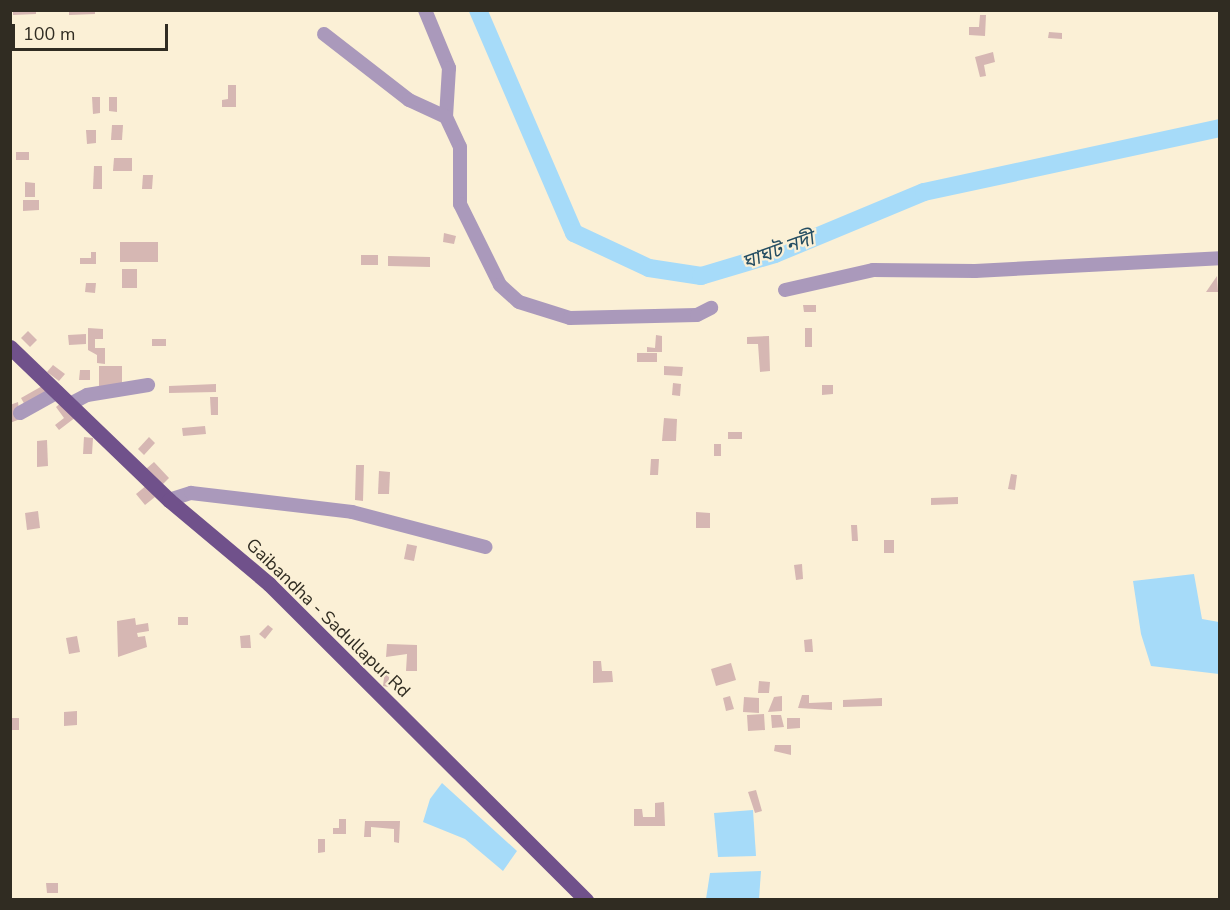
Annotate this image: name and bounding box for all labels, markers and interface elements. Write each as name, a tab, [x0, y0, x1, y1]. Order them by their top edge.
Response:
scale bar	[15, 12, 171, 50]
text: 100 m	[23, 22, 75, 46]
water label: ঘাঘট নদী	[739, 226, 817, 274]
street label: Gaibandha - Sadullapur Rd	[242, 534, 414, 702]

